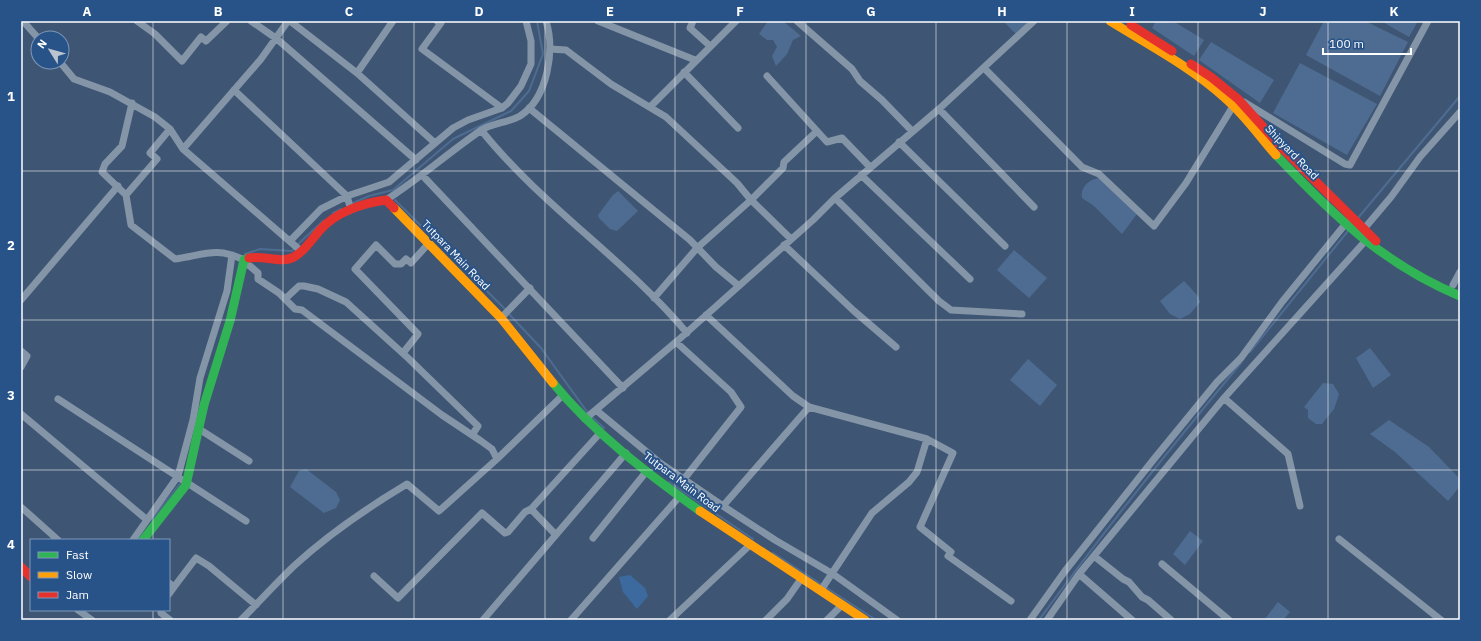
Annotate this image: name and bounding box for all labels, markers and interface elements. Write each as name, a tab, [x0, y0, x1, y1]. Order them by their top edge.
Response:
text: A	[83, 3, 92, 20]
text: B	[214, 3, 223, 20]
text: C	[345, 3, 354, 20]
text: D	[474, 3, 484, 20]
text: E	[606, 3, 614, 20]
text: F	[736, 3, 744, 20]
text: G	[866, 3, 876, 20]
text: H	[997, 3, 1007, 20]
text: I	[1129, 3, 1135, 20]
text: J	[1259, 3, 1267, 20]
text: K	[1389, 3, 1399, 20]
north arrow	[30, 30, 70, 70]
scale bar	[1323, 30, 1411, 56]
text: 100 m	[1329, 36, 1364, 51]
text: N	[34, 37, 50, 51]
text: 1	[7, 88, 15, 105]
street label: Shipyard Road	[1262, 122, 1322, 182]
street label: Tutpara Main Road	[419, 217, 493, 293]
text: 2	[7, 237, 15, 254]
text: 3	[7, 387, 15, 404]
street label: Tutpara Main Road	[641, 449, 723, 515]
text: 4	[7, 536, 15, 553]
legend	[30, 539, 170, 611]
text: Fast	[66, 547, 89, 562]
text: Slow	[66, 567, 92, 582]
text: Jam	[66, 587, 89, 602]

